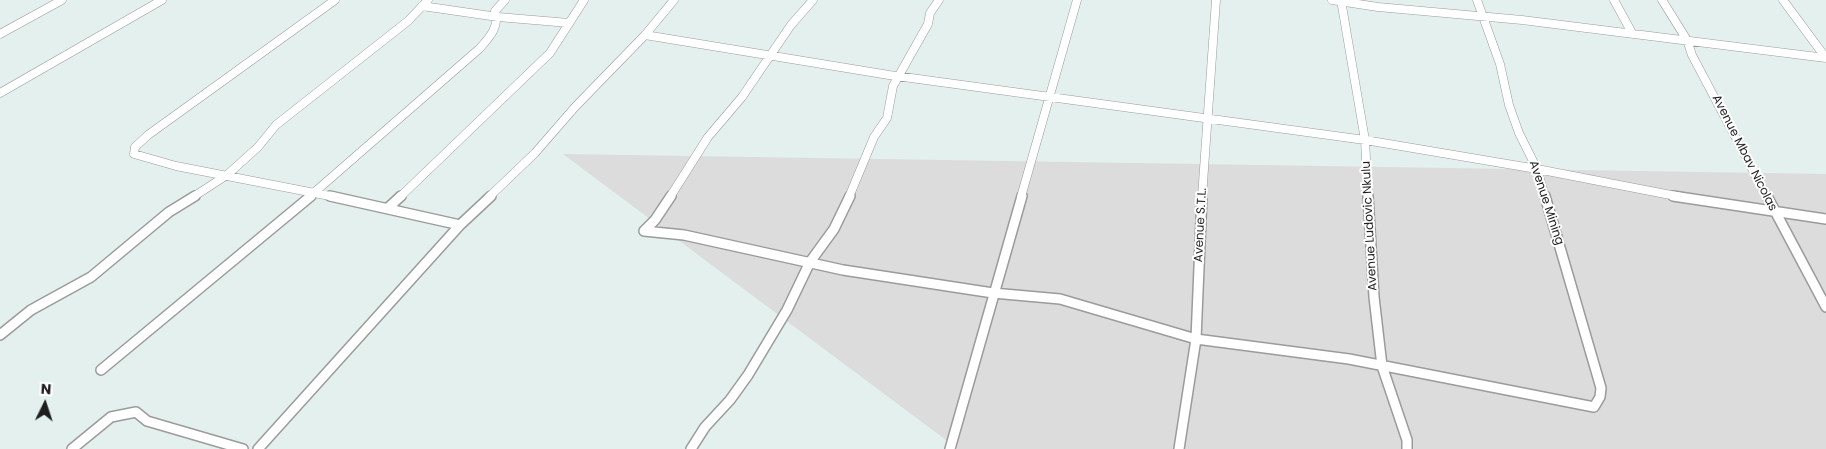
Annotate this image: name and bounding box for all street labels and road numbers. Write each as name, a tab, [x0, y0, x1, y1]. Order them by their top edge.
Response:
street label: Avenue Mbav Nicolas	[1708, 93, 1780, 213]
street label: Avenue Mining	[1526, 159, 1566, 247]
street label: Avenue Ludovic Nkulu	[1359, 161, 1381, 291]
street label: Avenue S.T.L.	[1192, 187, 1210, 263]

